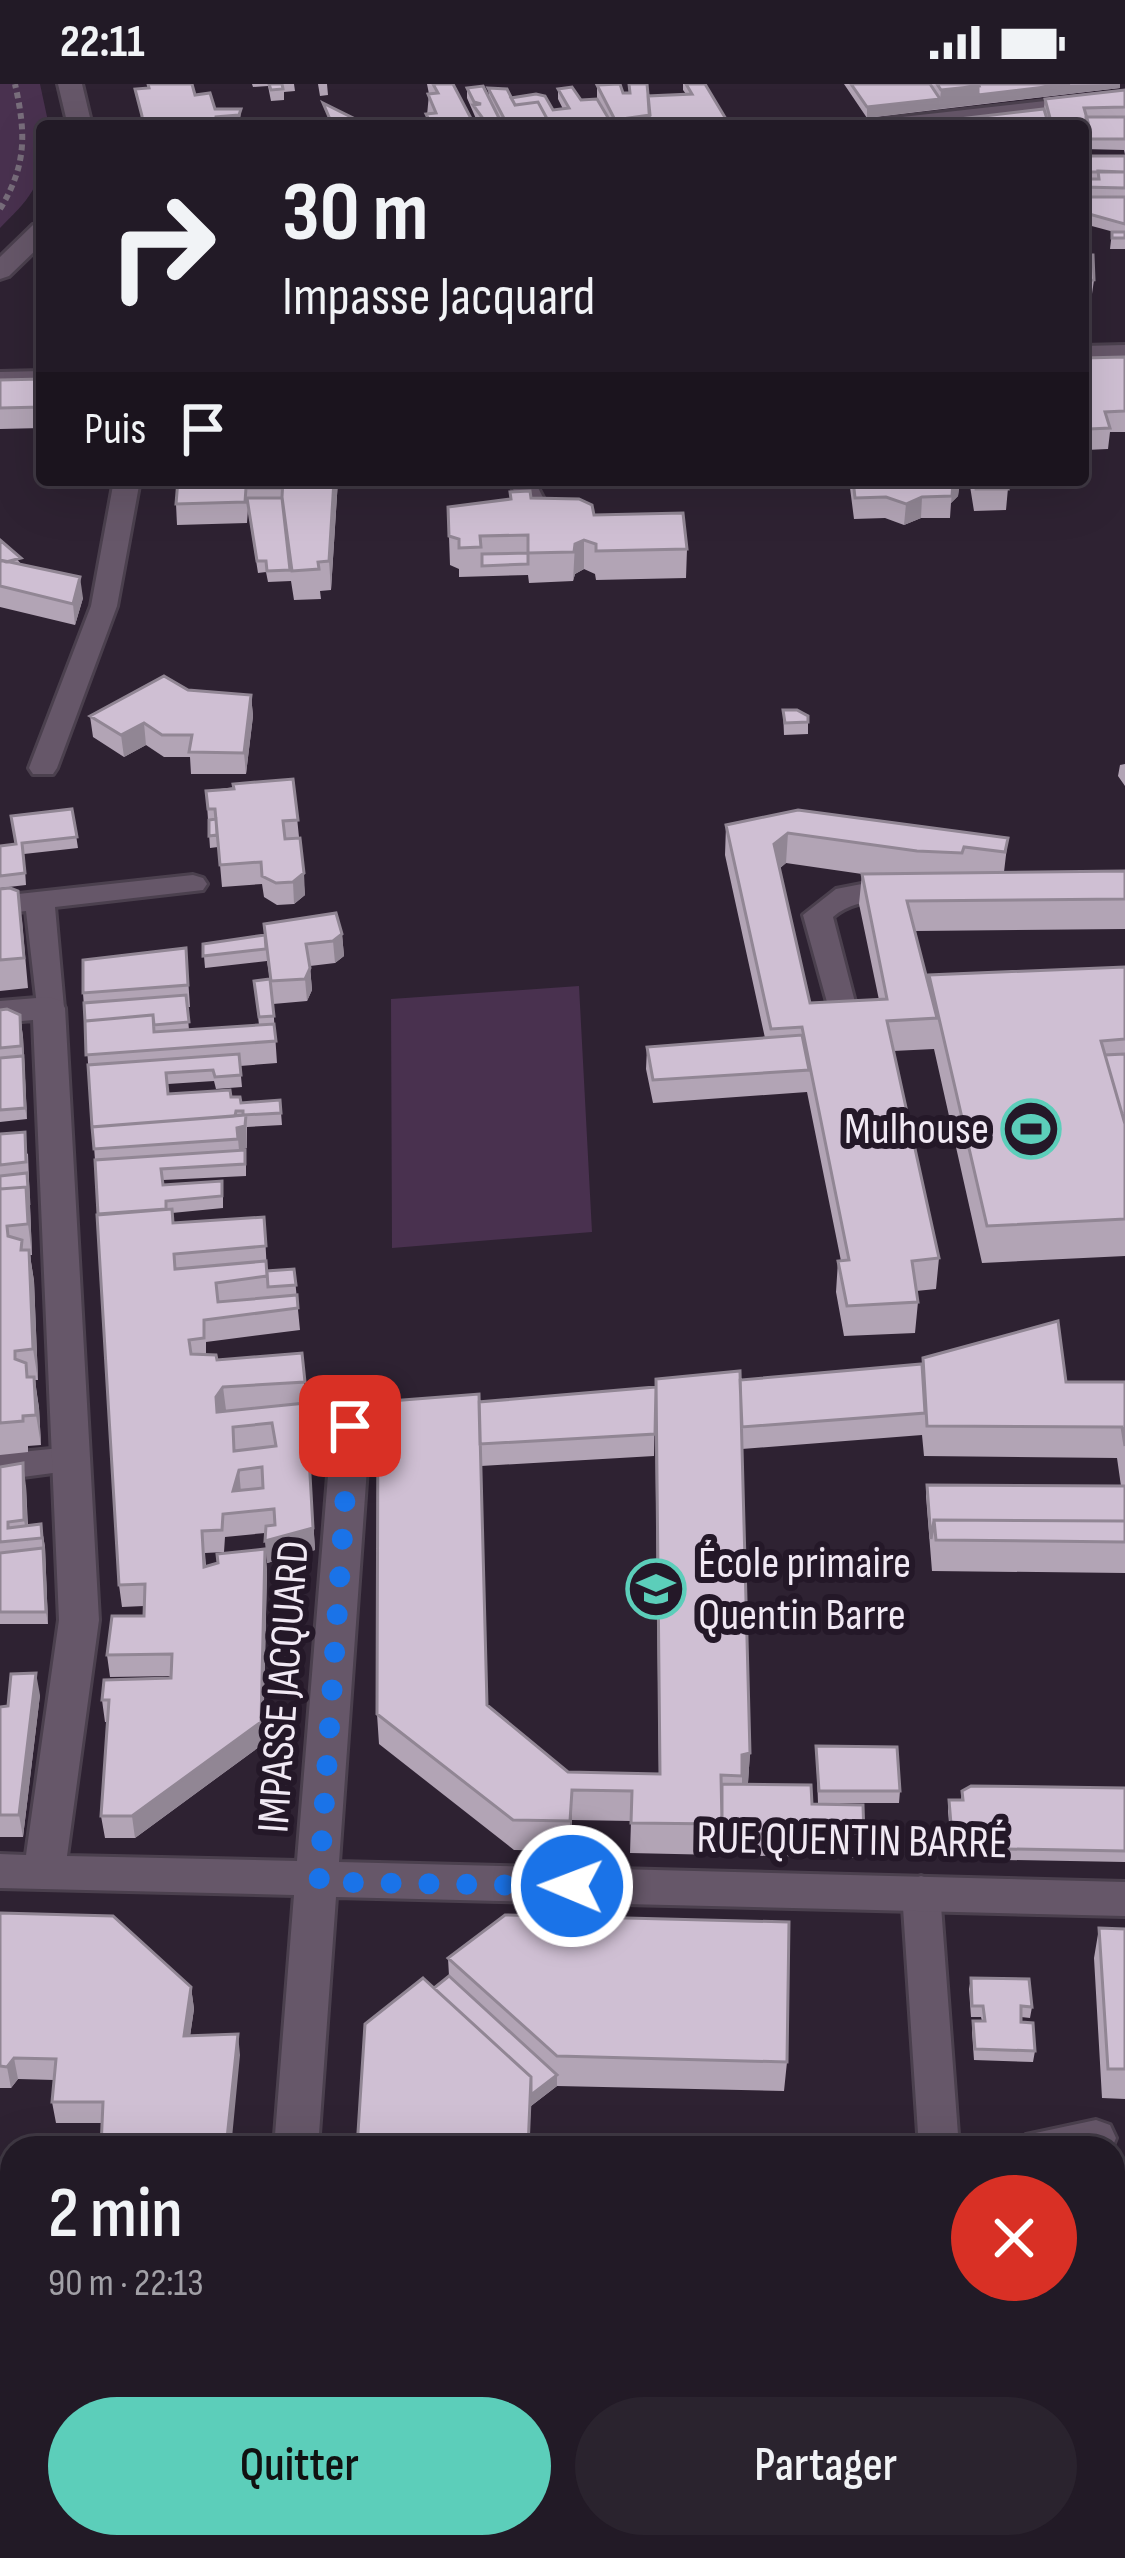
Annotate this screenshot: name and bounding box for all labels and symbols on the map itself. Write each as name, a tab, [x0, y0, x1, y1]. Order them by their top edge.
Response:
sports icon: Mulhouse	[1000, 1098, 1062, 1160]
place label: Mulhouse	[844, 1102, 989, 1157]
pin	[299, 1375, 401, 1477]
place label: École primaire Quentin Barre	[698, 1536, 911, 1643]
street label: IMPASSE JACQUARD	[246, 1539, 322, 1835]
school or university icon: École primaire Quentin Barre	[625, 1558, 687, 1620]
street label: RUE QUENTIN BARRÉ	[696, 1811, 1008, 1871]
position arrow	[509, 1823, 635, 1949]

